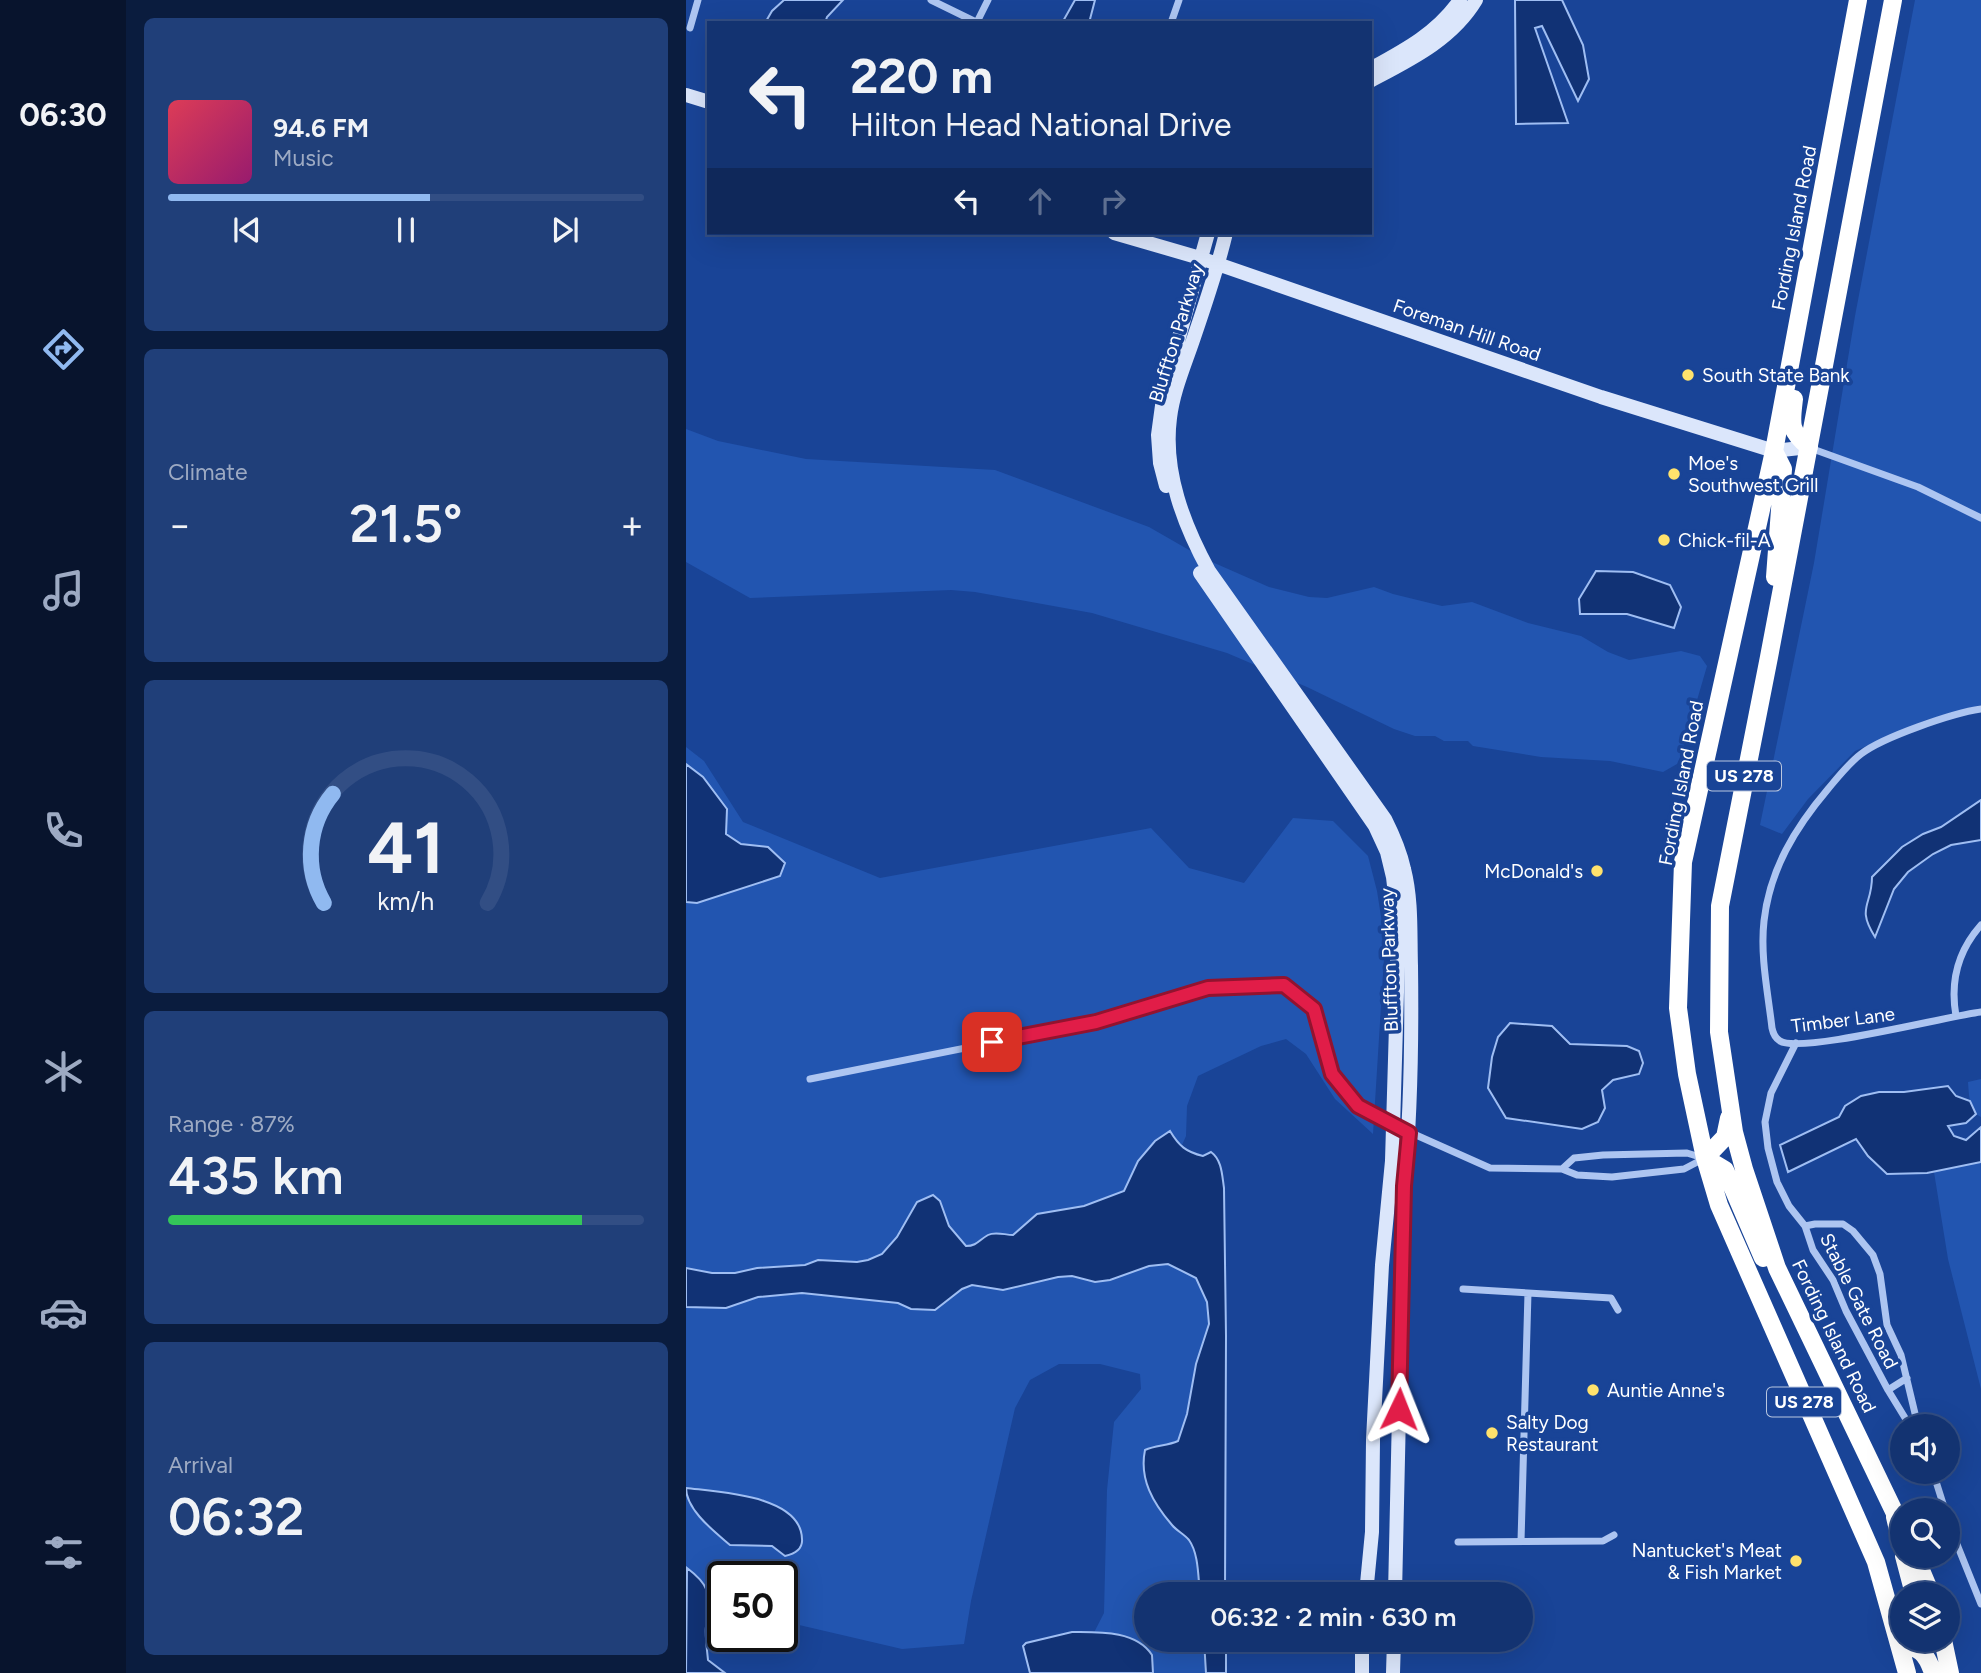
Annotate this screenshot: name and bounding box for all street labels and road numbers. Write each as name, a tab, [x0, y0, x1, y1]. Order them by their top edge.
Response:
street label: Fording Island Road	[1767, 144, 1821, 312]
street label: Bluffton Parkway	[1144, 261, 1208, 405]
street label: Foreman Hill Road	[1390, 294, 1544, 366]
street label: Fording Island Road	[1654, 699, 1708, 867]
road number: US 278	[1707, 762, 1781, 790]
street label: Bluffton Parkway	[1375, 888, 1403, 1032]
street label: Timber Lane	[1790, 1002, 1896, 1038]
street label: Stable Gate Road	[1815, 1229, 1903, 1373]
street label: Fording Island Road	[1787, 1256, 1881, 1416]
road number: US 278	[1767, 1387, 1841, 1416]

